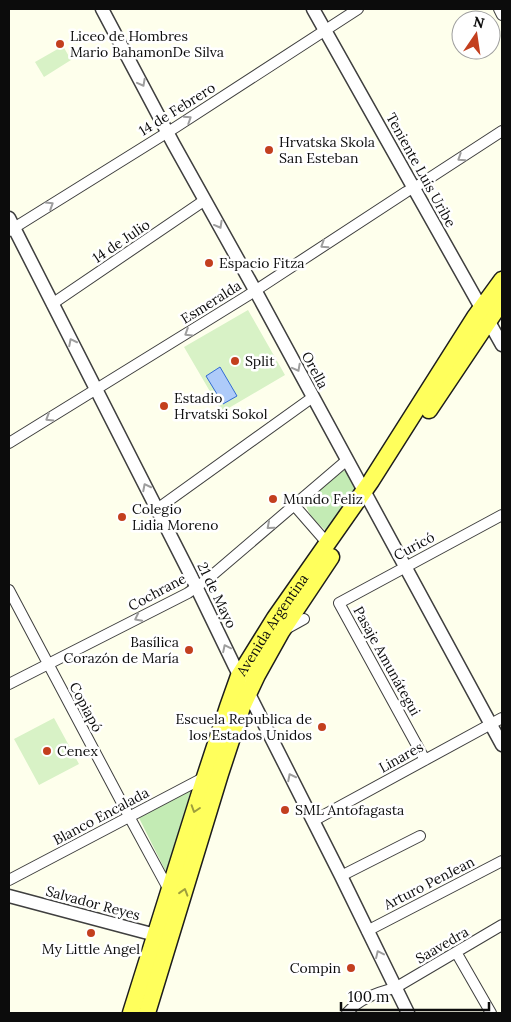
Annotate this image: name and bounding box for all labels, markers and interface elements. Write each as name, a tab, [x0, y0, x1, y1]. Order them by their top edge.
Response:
north arrow	[451, 10, 501, 60]
text: N	[472, 12, 486, 32]
place label: Liceo de Hombres Mario BahamonDe Silva	[70, 27, 224, 61]
marker: Liceo de Hombres Mario BahamonDe Silva	[54, 38, 66, 50]
one-way arrow	[136, 77, 146, 86]
street label: 14 de Febrero	[135, 78, 219, 140]
street label: Teniente Luis Uribe	[382, 110, 460, 231]
one-way arrow	[182, 116, 192, 125]
place label: Hrvatska Skola San Esteban	[279, 133, 375, 167]
marker: Hrvatska Skola San Esteban	[263, 144, 275, 156]
one-way arrow	[458, 152, 467, 161]
one-way arrow	[45, 201, 54, 211]
street label: 14 de Julio	[89, 215, 153, 267]
one-way arrow	[213, 220, 223, 229]
one-way arrow	[321, 239, 330, 248]
place label: Espacio Fitza	[219, 254, 305, 272]
marker: Espacio Fitza	[203, 257, 215, 269]
street label: Esmeralda	[177, 276, 245, 328]
one-way arrow	[184, 327, 193, 336]
one-way arrow	[68, 339, 78, 348]
street label: Orella	[298, 348, 332, 392]
place label: Split	[245, 352, 275, 370]
marker: Split	[229, 355, 241, 367]
one-way arrow	[291, 363, 301, 372]
place label: Estadio Hrvatski Sokol	[174, 389, 268, 423]
marker: Estadio Hrvatski Sokol	[158, 400, 170, 412]
one-way arrow	[46, 412, 55, 422]
one-way arrow	[142, 483, 152, 492]
place label: Mundo Feliz	[283, 490, 363, 508]
marker: Mundo Feliz	[267, 493, 279, 505]
place label: Colegio Lidia Moreno	[132, 500, 218, 534]
marker: Colegio Lidia Moreno	[116, 511, 128, 523]
one-way arrow	[267, 520, 276, 529]
street label: Curicó	[390, 528, 438, 564]
street label: 21 de Mayo	[193, 559, 241, 631]
street label: Cochrane	[125, 569, 189, 615]
street label: Avenida Argentina	[232, 570, 312, 680]
street label: Pasaje Amunátegui	[349, 603, 425, 719]
one-way arrow	[134, 612, 143, 622]
place label: Basílica Corazón de María	[63, 633, 179, 667]
marker: Basílica Corazón de María	[183, 644, 195, 656]
one-way arrow	[222, 644, 232, 653]
street label: Copiapó	[65, 679, 107, 735]
place label: Escuela Republica de los Estados Unidos	[176, 710, 312, 744]
marker: Escuela Republica de los Estados Unidos	[316, 721, 328, 733]
street label: Linares	[376, 738, 426, 776]
place label: Cenex	[57, 742, 98, 760]
marker: Cenex	[41, 745, 53, 757]
one-way arrow	[287, 773, 297, 782]
street label: Blanco Encalada	[50, 783, 152, 849]
place label: SML Antofagasta	[295, 801, 404, 819]
one-way arrow	[191, 804, 201, 813]
marker: SML Antofagasta	[279, 804, 291, 816]
street label: Arturo PenJean	[380, 852, 478, 914]
street label: Salvador Reyes	[44, 882, 142, 924]
one-way arrow	[179, 889, 189, 897]
street label: Saavedra	[412, 923, 472, 967]
marker: My Little Angel	[85, 927, 97, 939]
place label: My Little Angel	[42, 940, 140, 958]
one-way arrow	[374, 950, 385, 959]
place label: Compin	[290, 959, 341, 977]
marker: Compin	[345, 962, 357, 974]
scale bar	[341, 980, 488, 1012]
text: 100 m	[348, 987, 389, 1006]

